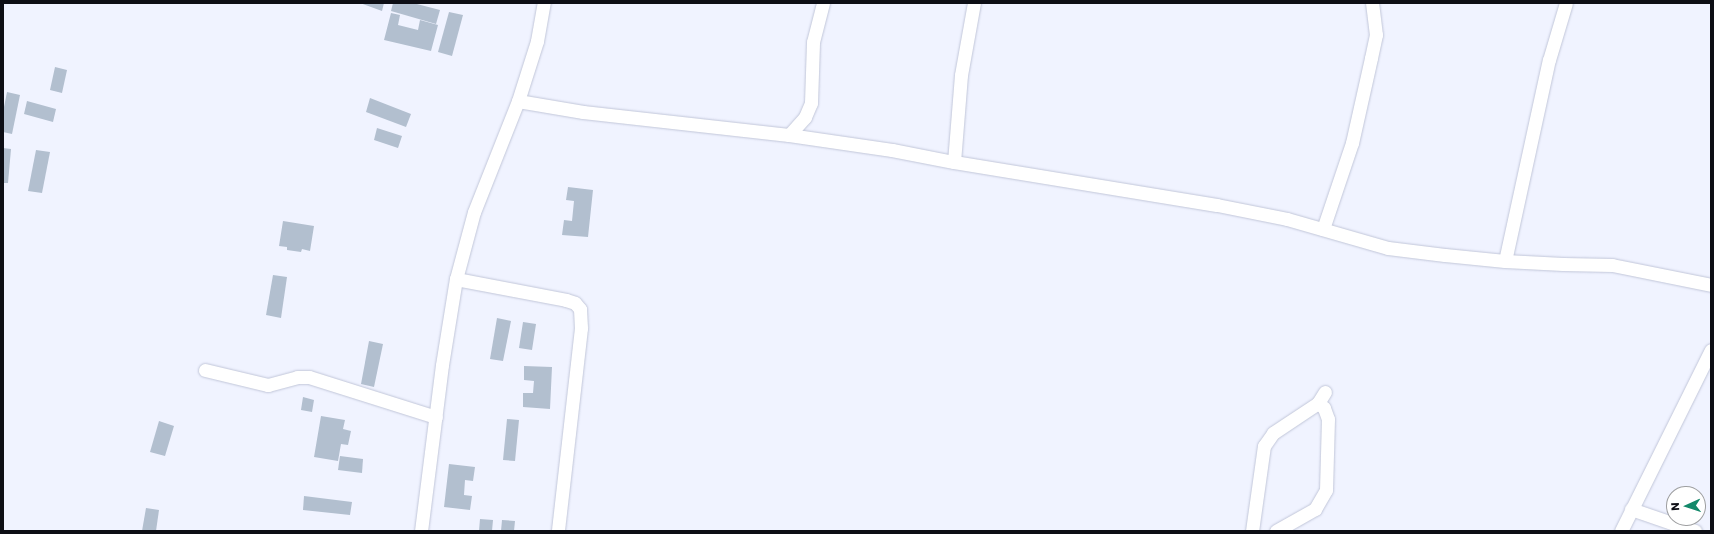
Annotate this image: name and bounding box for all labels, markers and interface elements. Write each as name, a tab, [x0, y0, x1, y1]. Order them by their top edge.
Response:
north arrow	[1666, 486, 1706, 526]
text: N	[1667, 502, 1683, 511]

